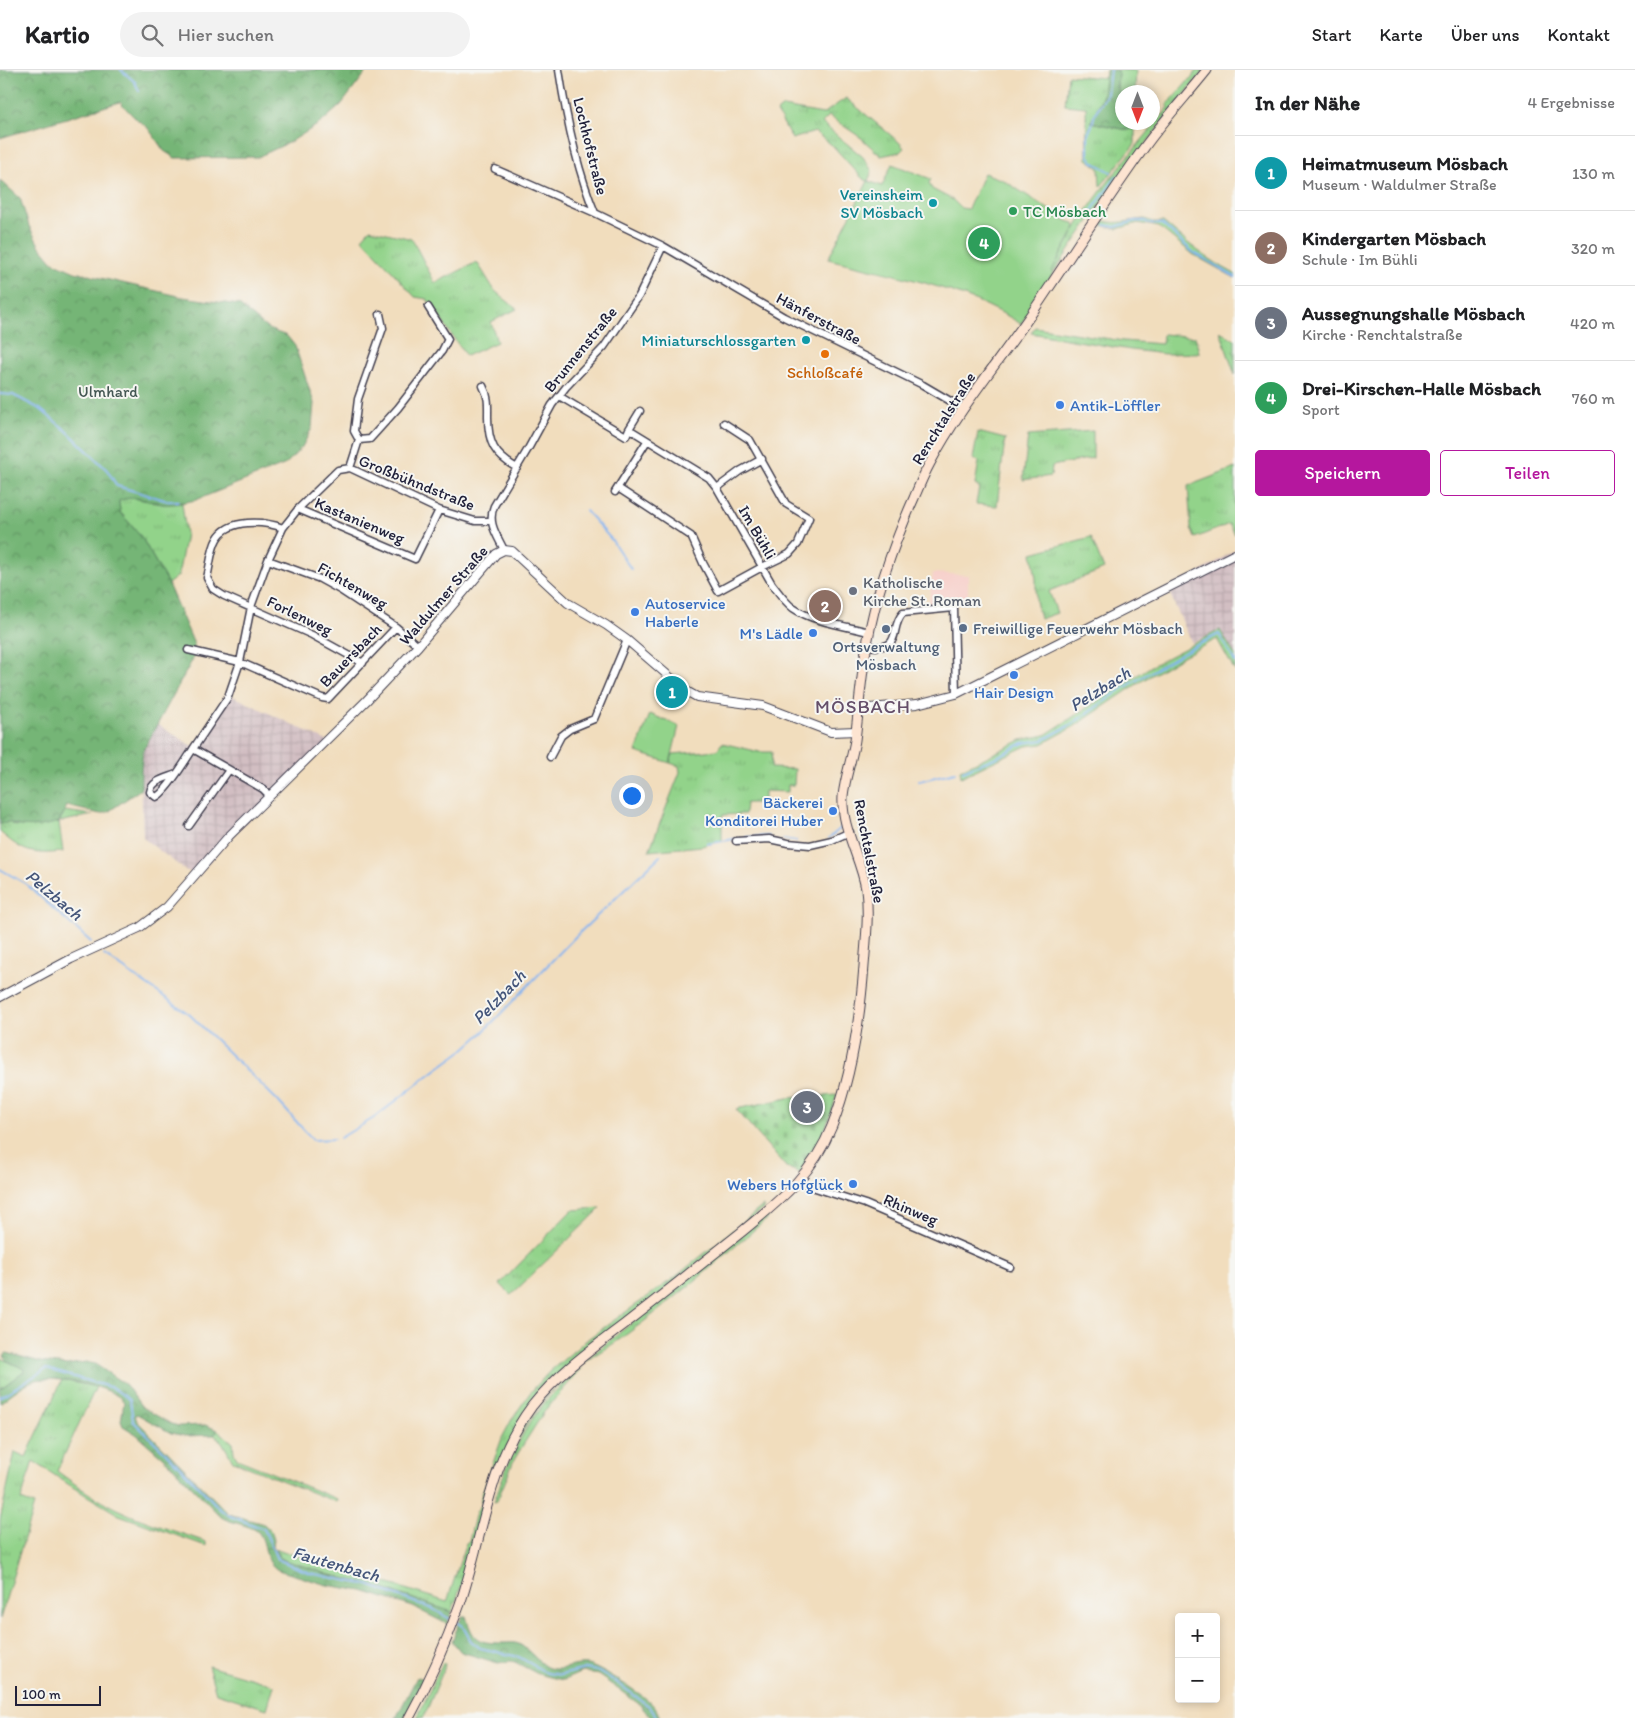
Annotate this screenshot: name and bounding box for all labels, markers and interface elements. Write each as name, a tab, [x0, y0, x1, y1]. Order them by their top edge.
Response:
search box	[120, 12, 470, 57]
text: Kartio	[25, 20, 90, 49]
icon: search	[138, 21, 166, 49]
text: Hier suchen	[178, 23, 274, 46]
text: Start	[1312, 24, 1351, 46]
text: Karte	[1379, 24, 1423, 46]
text: Über uns	[1451, 24, 1520, 46]
text: Kontakt	[1548, 24, 1610, 46]
north arrow	[1115, 85, 1160, 130]
text: In der Nähe	[1255, 90, 1360, 115]
text: 4 Ergebnisse	[1527, 93, 1615, 112]
street label: Lochhofstraße	[569, 95, 612, 197]
text: Heimatmuseum Mösbach	[1302, 152, 1508, 175]
text: 1	[1267, 164, 1275, 183]
text: 130 m	[1572, 164, 1615, 183]
text: Museum · Waldulmer Straße	[1302, 175, 1497, 194]
place label: Vereinsheim SV Mösbach	[840, 185, 923, 222]
marker: Vereinsheim SV Mösbach	[927, 197, 939, 209]
place label: TC Mösbach	[1023, 202, 1107, 221]
marker: TC Mösbach	[1007, 205, 1019, 217]
pin: 4	[968, 224, 1000, 262]
text: Kindergarten Mösbach	[1302, 227, 1486, 250]
text: 2	[1267, 239, 1275, 258]
text: 320 m	[1571, 239, 1615, 258]
text: Schule · Im Bühli	[1302, 250, 1418, 269]
street label: Hänferstraße	[773, 288, 865, 349]
text: Aussegnungshalle Mösbach	[1302, 302, 1525, 325]
street label: Brunnenstraße	[540, 303, 621, 396]
text: 3	[1267, 314, 1275, 333]
text: 420 m	[1570, 314, 1615, 333]
text: Kirche · Renchtalstraße	[1302, 325, 1463, 344]
place label: Miniaturschlossgarten	[642, 331, 796, 350]
marker: Miniaturschlossgarten	[800, 334, 812, 346]
marker: Schloßcafé	[819, 348, 831, 360]
place label: Schloßcafé	[787, 363, 863, 382]
street label: Renchtalstraße	[907, 369, 979, 468]
text: Drei-Kirschen-Halle Mösbach	[1302, 377, 1541, 400]
park label: Ulmhard	[78, 382, 138, 401]
text: 4	[1266, 389, 1276, 408]
text: 760 m	[1572, 389, 1615, 408]
place label: Antik-Löffler	[1070, 396, 1160, 415]
marker: Antik-Löffler	[1054, 399, 1066, 411]
text: Sport	[1302, 400, 1340, 419]
street label: Großbühndstraße	[356, 450, 478, 514]
button: Speichern	[1255, 450, 1430, 496]
button: Teilen	[1440, 450, 1615, 496]
street label: Kastanienweg	[312, 493, 408, 548]
street label: Im Bühli	[735, 502, 781, 563]
street label: Waldulmer Straße	[395, 542, 492, 649]
street label: Fichtenweg	[314, 558, 392, 613]
place label: Katholische Kirche St. Roman	[863, 573, 981, 610]
marker: Katholische Kirche St. Roman	[847, 585, 859, 597]
pin: 2	[809, 587, 841, 625]
street label: Forlenweg	[264, 592, 336, 640]
place label: Autoservice Haberle	[645, 594, 726, 631]
marker: Autoservice Haberle	[629, 606, 641, 618]
place label: Freiwillige Feuerwehr Mösbach	[973, 619, 1183, 638]
street label: Bauersbach	[315, 620, 385, 691]
marker: Freiwillige Feuerwehr Mösbach	[957, 622, 969, 634]
marker: Ortsverwaltung Mösbach	[880, 623, 892, 635]
place label: M's Lädle	[740, 624, 803, 643]
marker: M's Lädle	[807, 627, 819, 639]
place label: Ortsverwaltung Mösbach	[832, 637, 941, 674]
water label: Pelzbach	[1066, 661, 1135, 716]
marker: Hair Design	[1008, 669, 1020, 681]
pin: 1	[656, 673, 688, 711]
place label: Hair Design	[974, 683, 1054, 702]
district label: MÖSBACH	[815, 695, 911, 718]
your location	[619, 783, 645, 809]
place label: Bäckerei Konditorei Huber	[705, 793, 824, 830]
street label: Renchtalstraße	[850, 798, 889, 905]
marker: Bäckerei Konditorei Huber	[827, 805, 839, 817]
water label: Pelzbach	[21, 865, 88, 926]
water label: Pelzbach	[468, 965, 531, 1029]
pin: 3	[791, 1088, 823, 1126]
place label: Webers Hofglück	[727, 1175, 843, 1194]
marker: Webers Hofglück	[847, 1178, 859, 1190]
street label: Rhinweg	[881, 1189, 942, 1230]
water label: Fautenbach	[290, 1541, 383, 1587]
map controls	[1175, 1613, 1220, 1703]
button: +	[1175, 1613, 1220, 1658]
button: −	[1175, 1658, 1220, 1703]
scale bar	[15, 1683, 101, 1706]
text: 100 m	[22, 1686, 61, 1703]

